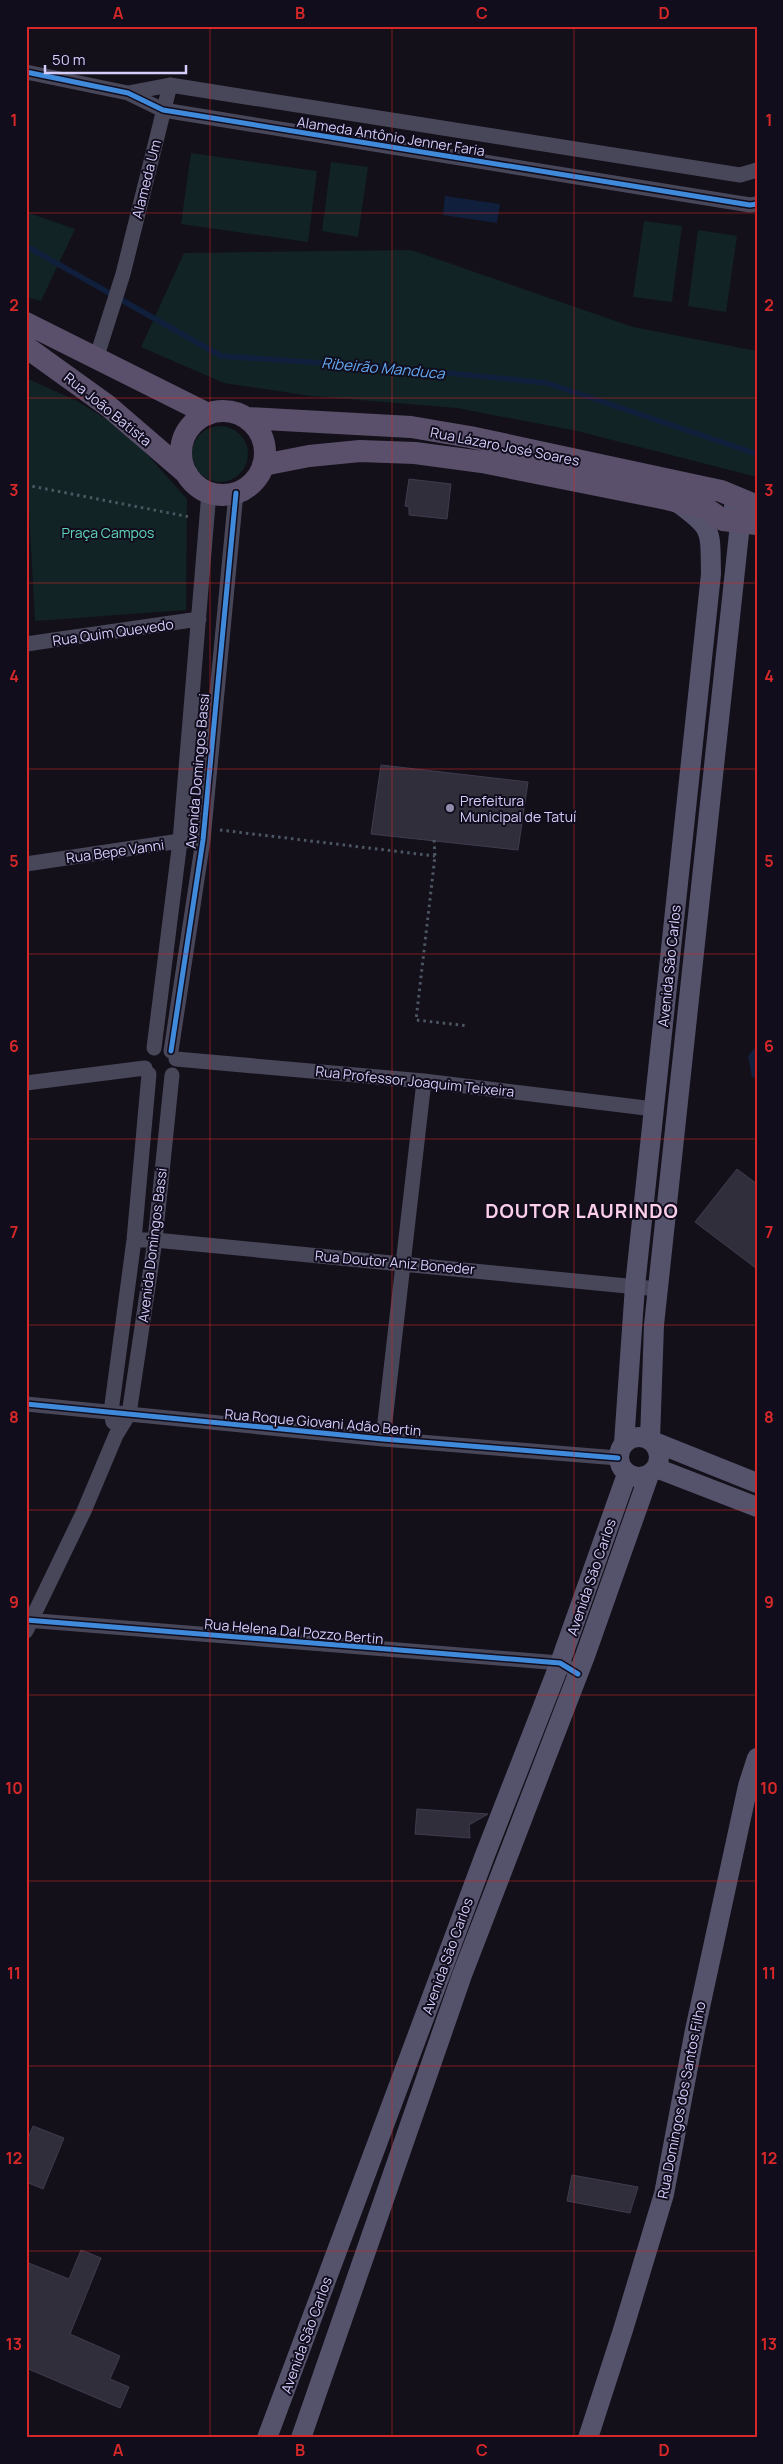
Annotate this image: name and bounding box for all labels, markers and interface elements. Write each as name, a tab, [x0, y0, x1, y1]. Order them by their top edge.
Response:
text: A	[113, 2, 124, 24]
text: B	[295, 2, 305, 24]
text: C	[476, 2, 488, 24]
text: D	[658, 2, 670, 24]
scale bar	[45, 42, 186, 74]
text: 50 m	[52, 49, 86, 70]
text: 1	[10, 109, 18, 131]
text: 1	[765, 109, 773, 131]
street label: Alameda Antônio Jenner Faria	[296, 112, 486, 160]
street label: Alameda Um	[127, 138, 165, 220]
text: 2	[9, 294, 19, 316]
text: 2	[764, 294, 774, 316]
water label: Ribeirão Manduca	[321, 352, 446, 384]
street label: Rua João Batista	[60, 368, 156, 450]
street label: Rua Lázaro José Soares	[429, 422, 581, 470]
text: 3	[9, 479, 19, 501]
text: 3	[764, 479, 774, 501]
park label: Praça Campos	[62, 523, 154, 542]
street label: Rua Quim Quevedo	[51, 614, 175, 650]
text: 4	[9, 665, 19, 687]
text: 4	[764, 665, 774, 687]
street label: Avenida Domingos Bassi	[181, 693, 213, 849]
place label: Prefeitura Municipal de Tatuí	[460, 791, 576, 826]
marker: Prefeitura Municipal de Tatuí	[444, 802, 456, 814]
street label: Rua Bepe Vanni	[65, 835, 165, 867]
text: 5	[9, 850, 19, 872]
text: 5	[764, 850, 774, 872]
street label: Avenida São Carlos	[653, 904, 685, 1028]
text: 6	[9, 1035, 19, 1057]
text: 6	[764, 1035, 774, 1057]
street label: Rua Professor Joaquim Teixeira	[315, 1061, 515, 1101]
street label: Avenida Domingos Bassi	[133, 1167, 171, 1323]
district label: DOUTOR LAURINDO	[485, 1198, 679, 1224]
text: 7	[10, 1221, 18, 1243]
text: 7	[765, 1221, 773, 1243]
street label: Rua Doutor Aniz Boneder	[314, 1246, 476, 1278]
street label: Rua Roque Giovani Adão Bertin	[224, 1404, 422, 1440]
text: 8	[9, 1406, 19, 1428]
text: 8	[764, 1406, 774, 1428]
street label: Avenida São Carlos	[562, 1516, 620, 1638]
text: 9	[9, 1591, 19, 1613]
text: 9	[764, 1591, 774, 1613]
street label: Rua Helena Dal Pozzo Bertin	[204, 1614, 384, 1648]
text: 10	[5, 1777, 23, 1799]
text: 10	[760, 1777, 778, 1799]
street label: Avenida São Carlos	[417, 1895, 477, 2017]
text: 11	[7, 1962, 21, 1984]
text: 11	[762, 1962, 776, 1984]
street label: Rua Domingos dos Santos Filho	[653, 2000, 709, 2200]
text: 12	[6, 2147, 22, 2169]
text: 12	[761, 2147, 777, 2169]
street label: Avenida São Carlos	[276, 2274, 336, 2396]
text: 13	[6, 2333, 22, 2355]
text: 13	[761, 2333, 777, 2355]
text: A	[113, 2439, 124, 2461]
text: B	[295, 2439, 305, 2461]
text: C	[476, 2439, 488, 2461]
text: D	[658, 2439, 670, 2461]

